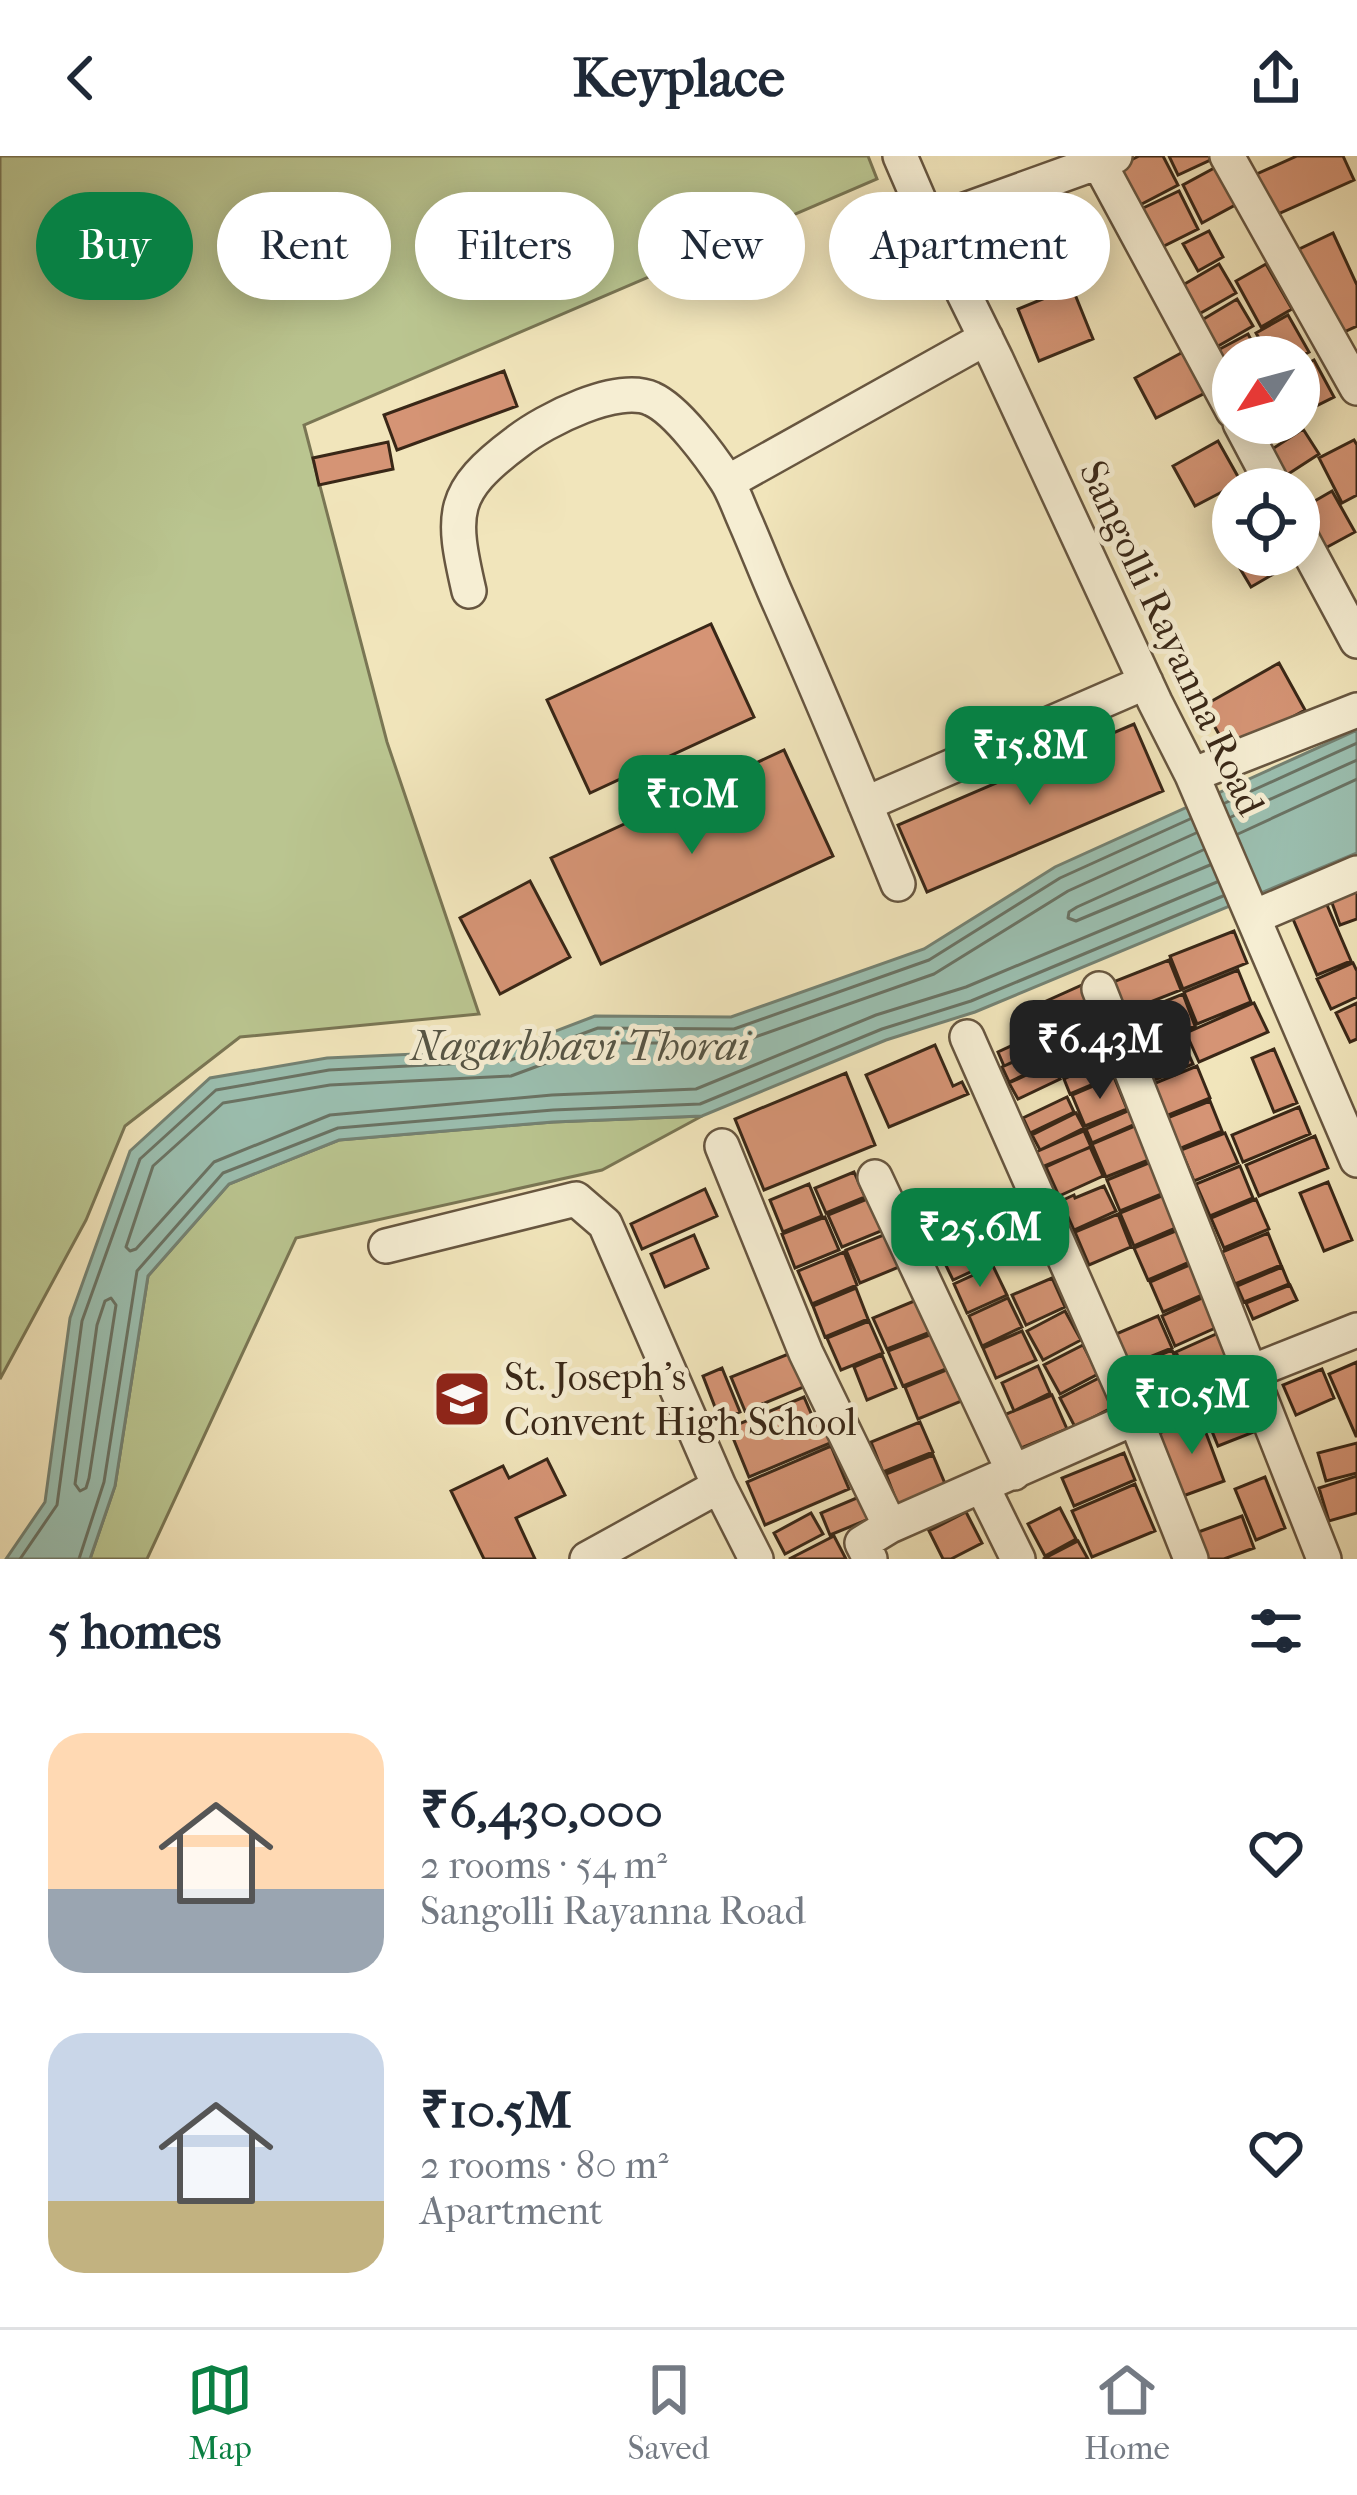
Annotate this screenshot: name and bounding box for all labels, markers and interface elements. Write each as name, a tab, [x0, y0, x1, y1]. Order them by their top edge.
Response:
icon: back	[48, 45, 114, 111]
icon: share	[1243, 45, 1309, 111]
text: Keyplace	[572, 47, 785, 110]
chip: Buy	[36, 192, 193, 300]
chip: Rent	[217, 192, 391, 300]
chip: Filters	[415, 192, 614, 300]
chip: New	[638, 192, 805, 300]
chip: Apartment	[829, 192, 1110, 300]
north arrow	[1212, 336, 1320, 444]
map controls	[1212, 336, 1320, 576]
street label: Sangolli Rayanna Road	[1070, 454, 1275, 823]
button: locate	[1212, 468, 1320, 576]
pin: ₹15.8M	[932, 706, 1128, 808]
text: ₹15.8M	[972, 722, 1088, 768]
pin: ₹10M	[621, 755, 763, 857]
text: ₹10M	[645, 771, 739, 817]
pin: ₹6.43M	[1002, 1000, 1198, 1102]
text: ₹6.43M	[1037, 1016, 1163, 1062]
water label: Nagarbhavi Thorai	[409, 1022, 752, 1071]
pin: ₹25.6M	[882, 1188, 1078, 1290]
text: ₹25.6M	[918, 1204, 1042, 1250]
place label: St. Joseph's Convent High School	[504, 1354, 857, 1445]
pin: ₹10.5M	[1094, 1355, 1290, 1457]
school or university icon: St. Joseph's Convent High School	[431, 1368, 493, 1430]
text: ₹10.5M	[1134, 1371, 1250, 1417]
icon: filters	[1243, 1598, 1309, 1664]
text: 5 homes	[48, 1601, 221, 1661]
text: ₹6,430,000	[420, 1780, 663, 1840]
icon: home	[144, 1781, 288, 1925]
icon: heart	[1243, 1820, 1309, 1886]
text: 2 rooms · 54 m²	[420, 1842, 667, 1888]
text: Sangolli Rayanna Road	[420, 1888, 806, 1934]
text: ₹10.5M	[420, 2080, 572, 2140]
icon: home	[144, 2081, 288, 2225]
icon: heart	[1243, 2120, 1309, 2186]
text: 2 rooms · 80 m²	[420, 2142, 668, 2188]
text: Apartment	[420, 2188, 603, 2234]
tab: Map	[187, 2357, 253, 2468]
tab: Saved	[628, 2357, 709, 2468]
tab: Home	[1084, 2357, 1170, 2468]

